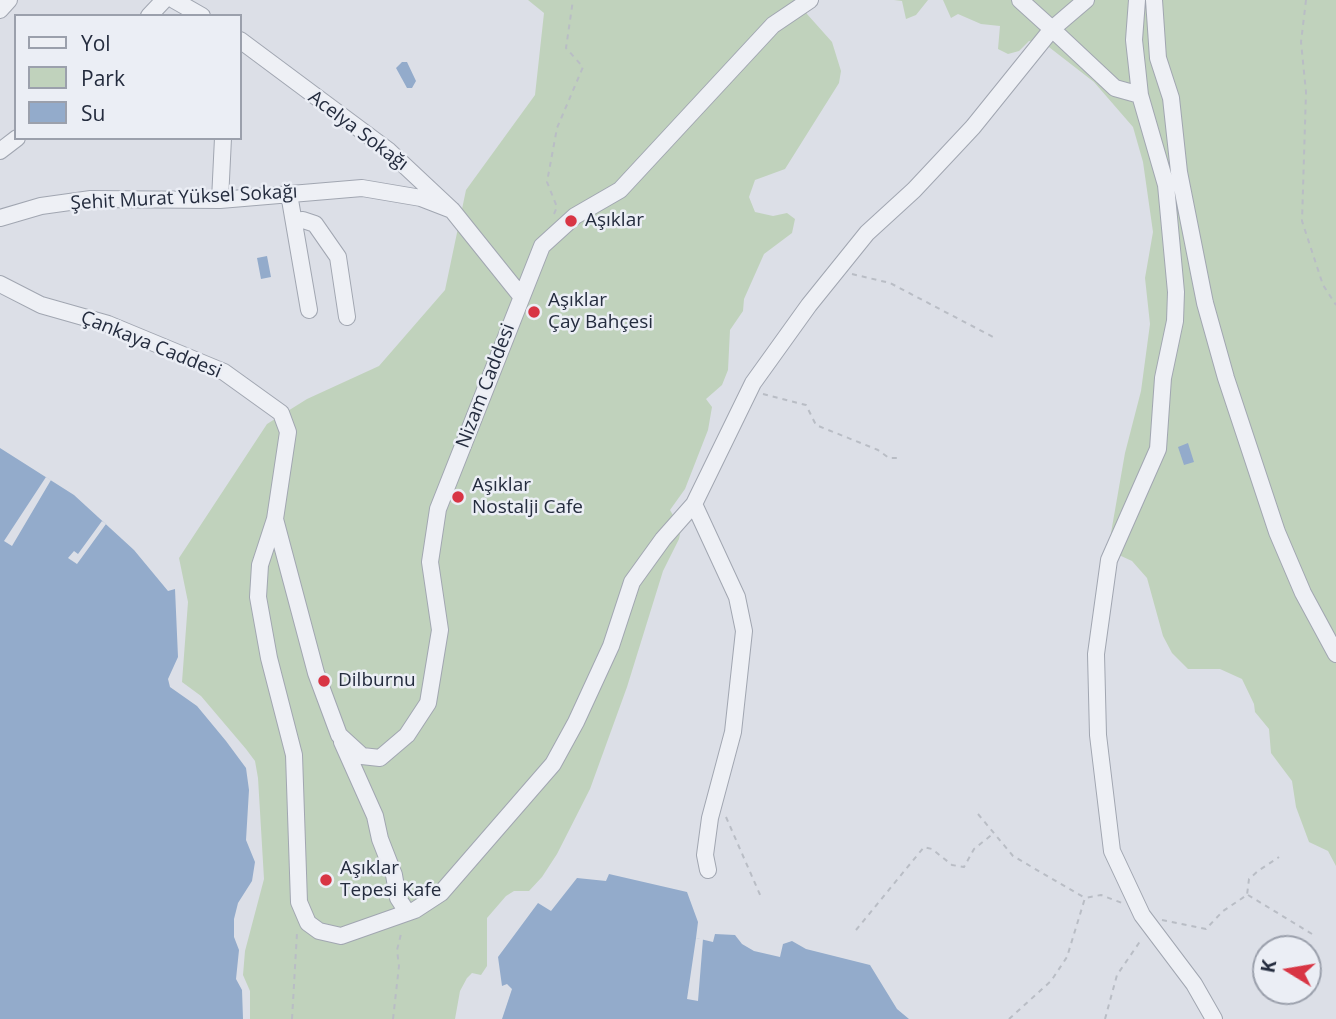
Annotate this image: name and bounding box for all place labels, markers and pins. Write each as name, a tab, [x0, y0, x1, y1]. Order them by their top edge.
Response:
place label: Aşıklar	[585, 210, 644, 232]
marker: Aşıklar	[563, 213, 579, 229]
place label: Aşıklar Çay Bahçesi	[548, 290, 653, 334]
marker: Aşıklar Çay Bahçesi	[526, 304, 542, 320]
place label: Aşıklar Nostalji Cafe	[472, 475, 583, 519]
marker: Aşıklar Nostalji Cafe	[450, 489, 466, 505]
place label: Dilburnu	[338, 670, 416, 692]
marker: Dilburnu	[316, 673, 332, 689]
place label: Aşıklar Tepesi Kafe	[340, 858, 441, 902]
marker: Aşıklar Tepesi Kafe	[318, 872, 334, 888]

